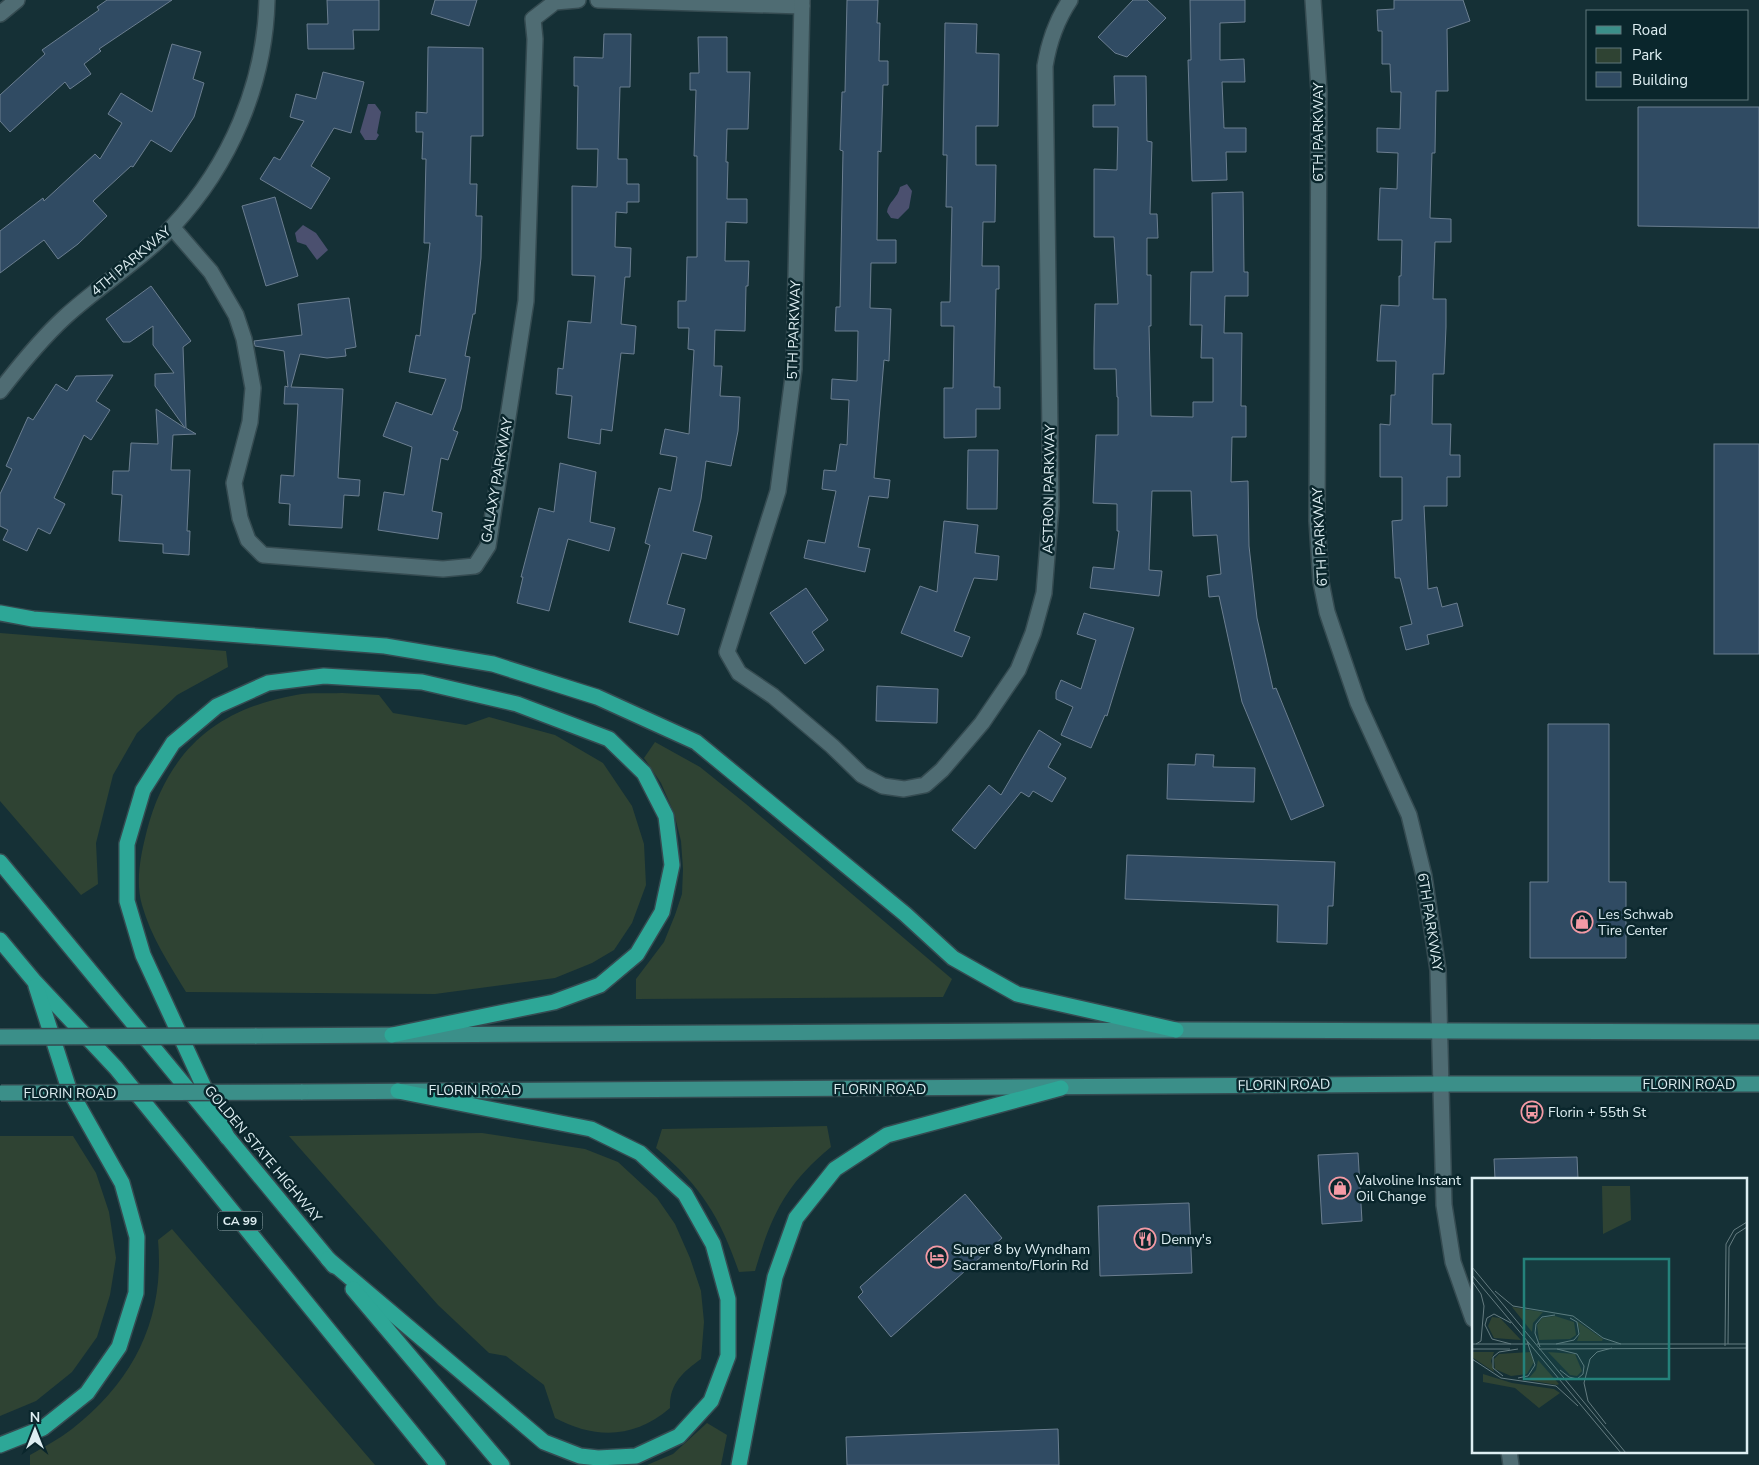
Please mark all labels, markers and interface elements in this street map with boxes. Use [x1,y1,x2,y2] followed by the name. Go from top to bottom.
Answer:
[1586,10,1749,100] legend
[1632,20,1667,40] text: Road
[1632,45,1662,65] text: Park
[1632,70,1688,90] text: Building
[1309,82,1328,182] street label: 6TH PARKWAY
[87,221,176,300] street label: 4TH PARKWAY
[783,279,805,380] street label: 5TH PARKWAY
[477,415,517,544] street label: GALAXY PARKWAY
[1038,424,1060,554] street label: ASTRON PARKWAY
[1308,486,1332,587] street label: 6TH PARKWAY
[1413,871,1447,973] street label: 6TH PARKWAY
[1598,905,1674,940] place label: Les Schwab Tire Center
[1570,910,1594,934] shop icon: Les Schwab Tire Center
[1237,1075,1331,1095] street label: FLORIN ROAD
[1643,1075,1735,1094] street label: FLORIN ROAD
[834,1080,926,1099] street label: FLORIN ROAD
[200,1081,326,1227] street label: GOLDEN STATE HIGHWAY
[429,1081,521,1100] street label: FLORIN ROAD
[24,1084,116,1103] street label: FLORIN ROAD
[1520,1100,1544,1124] bus stop icon: Florin + 55th St
[1548,1103,1646,1122] place label: Florin + 55th St
[1355,1171,1461,1206] place label: Valvoline Instant Oil Change
[1328,1176,1352,1200] shop icon: Valvoline Instant Oil Change
[1472,1178,1746,1452] inset map
[218,1212,262,1230] road number: CA 99
[1133,1227,1157,1251] restaurant icon: Denny's
[1161,1230,1212,1249] place label: Denny's
[953,1240,1090,1275] place label: Super 8 by Wyndham Sacramento/Florin Rd
[925,1245,949,1269] hotel icon: Super 8 by Wyndham Sacramento/Florin Rd
[10,1405,60,1455] north arrow
[30,1408,40,1427] text: N

